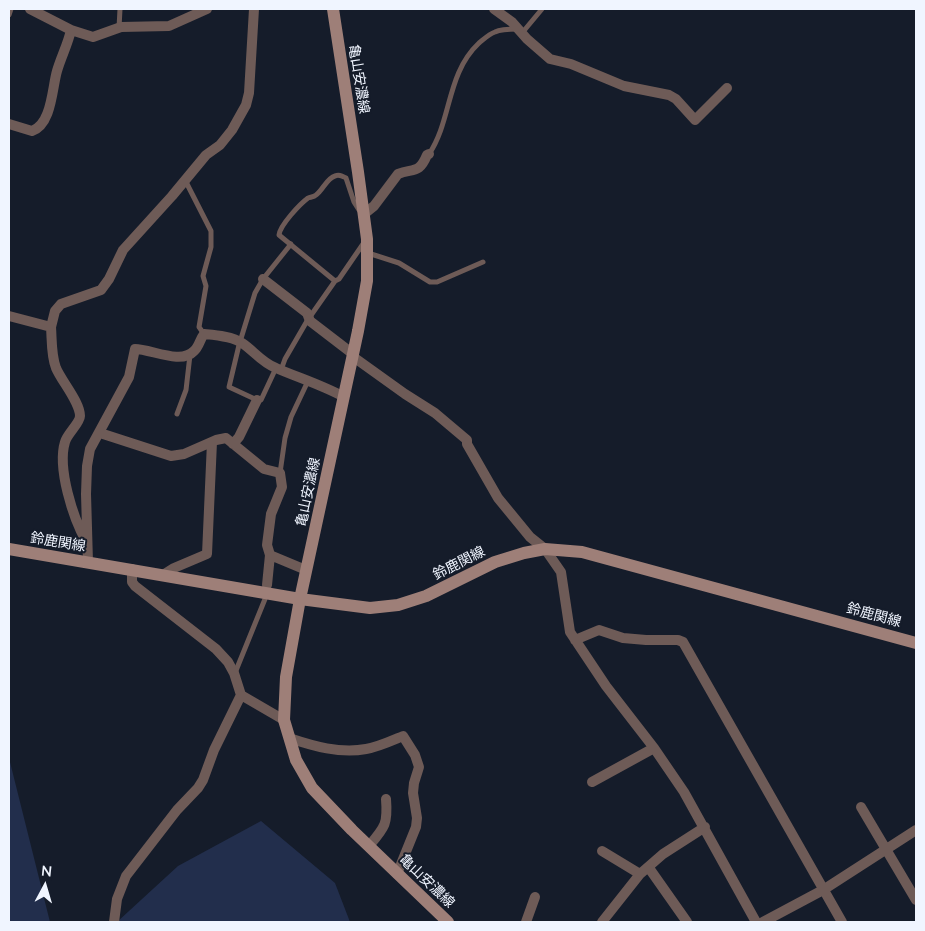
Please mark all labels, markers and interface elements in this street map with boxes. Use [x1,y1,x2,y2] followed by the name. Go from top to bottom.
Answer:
[345,43,373,115] street label: 亀山安濃線
[293,456,323,528] street label: 亀山安濃線
[29,529,87,555] street label: 鈴鹿関線
[430,543,488,583] street label: 鈴鹿関線
[845,600,903,630] street label: 鈴鹿関線
[396,851,458,911] street label: 亀山安濃線
[20,861,70,911] north arrow
[40,862,53,880] text: N

